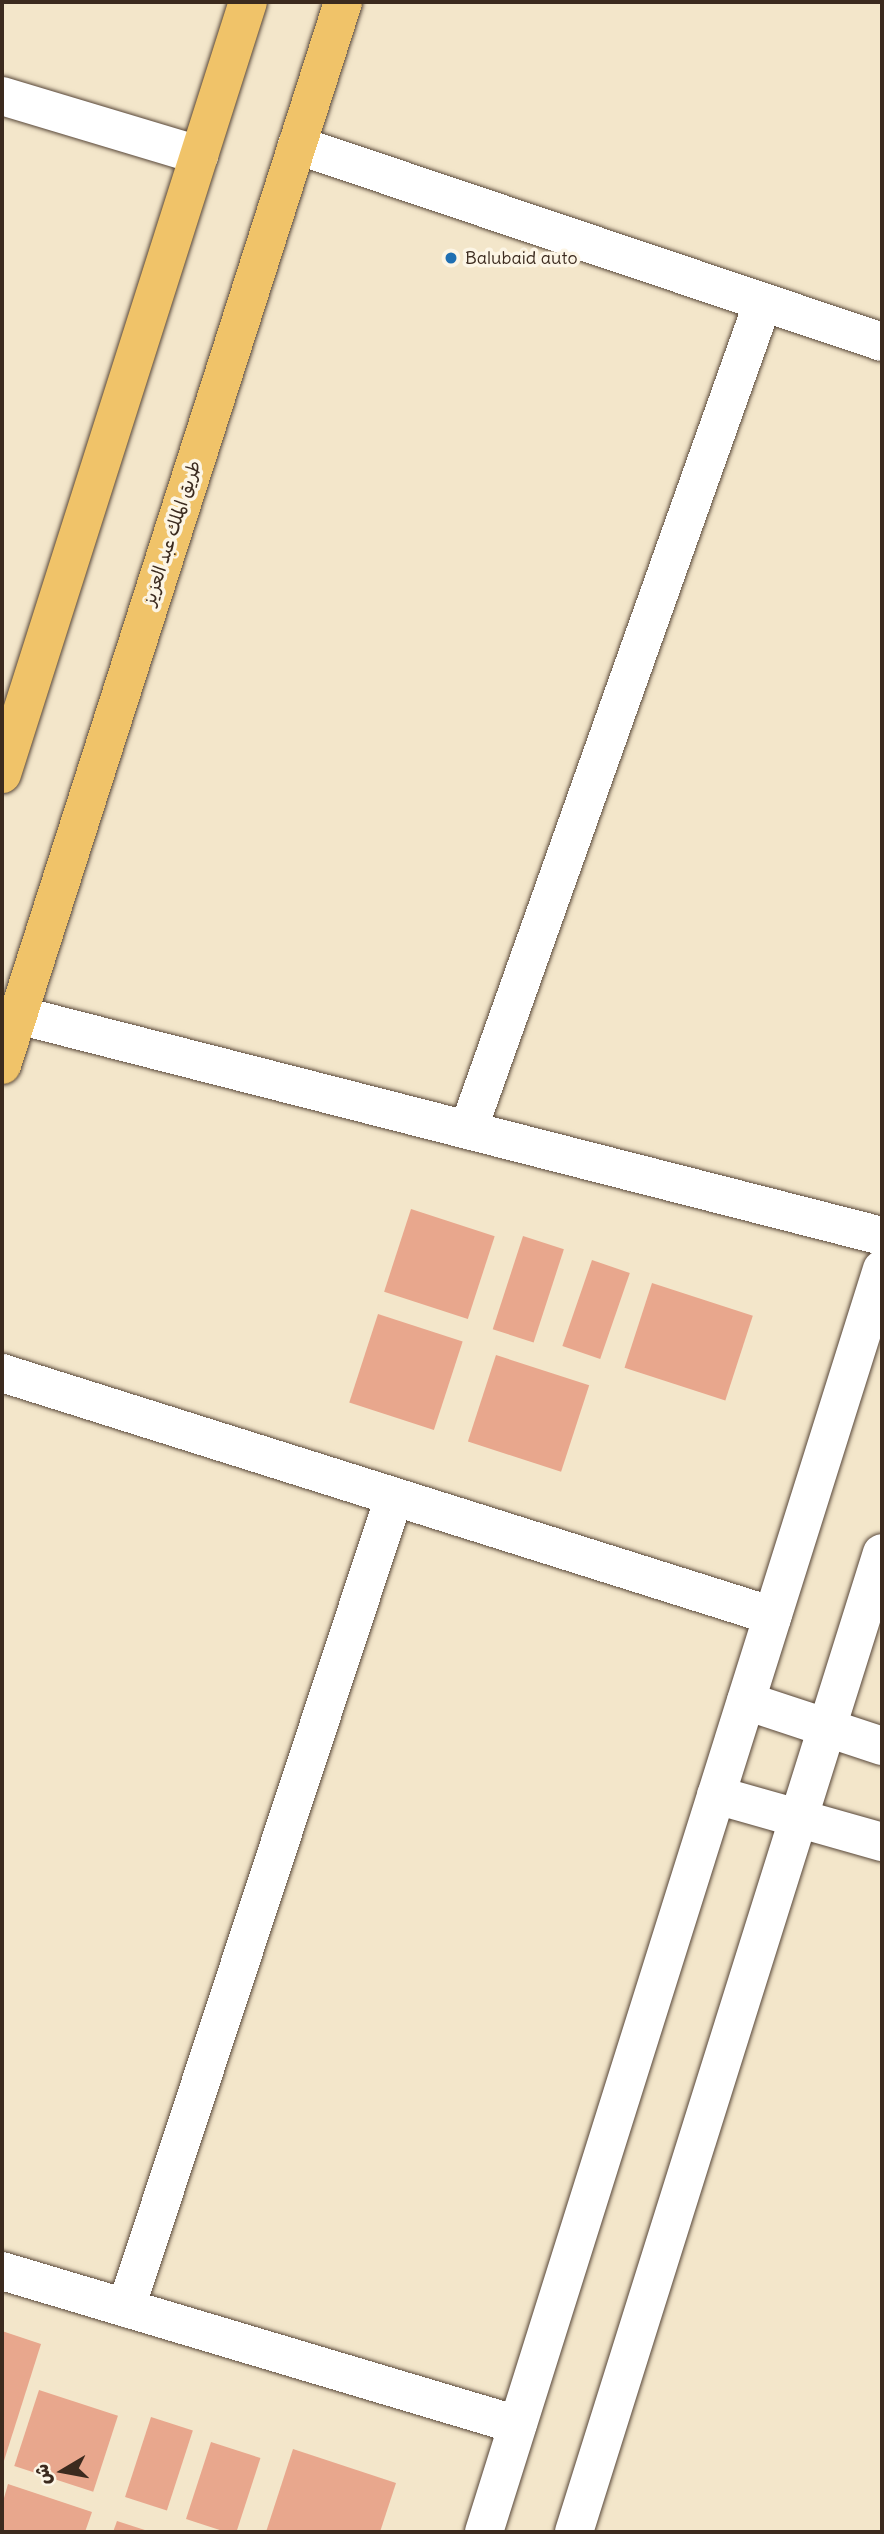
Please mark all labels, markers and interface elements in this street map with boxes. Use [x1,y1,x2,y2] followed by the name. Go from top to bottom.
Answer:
[465,247,578,269] place label: Balubaid auto
[443,250,459,266] marker: Balubaid auto
[138,458,206,608] street label: طريق الملك عبد العزيز
[28,2436,98,2506] north arrow
[29,2462,56,2487] text: ش

